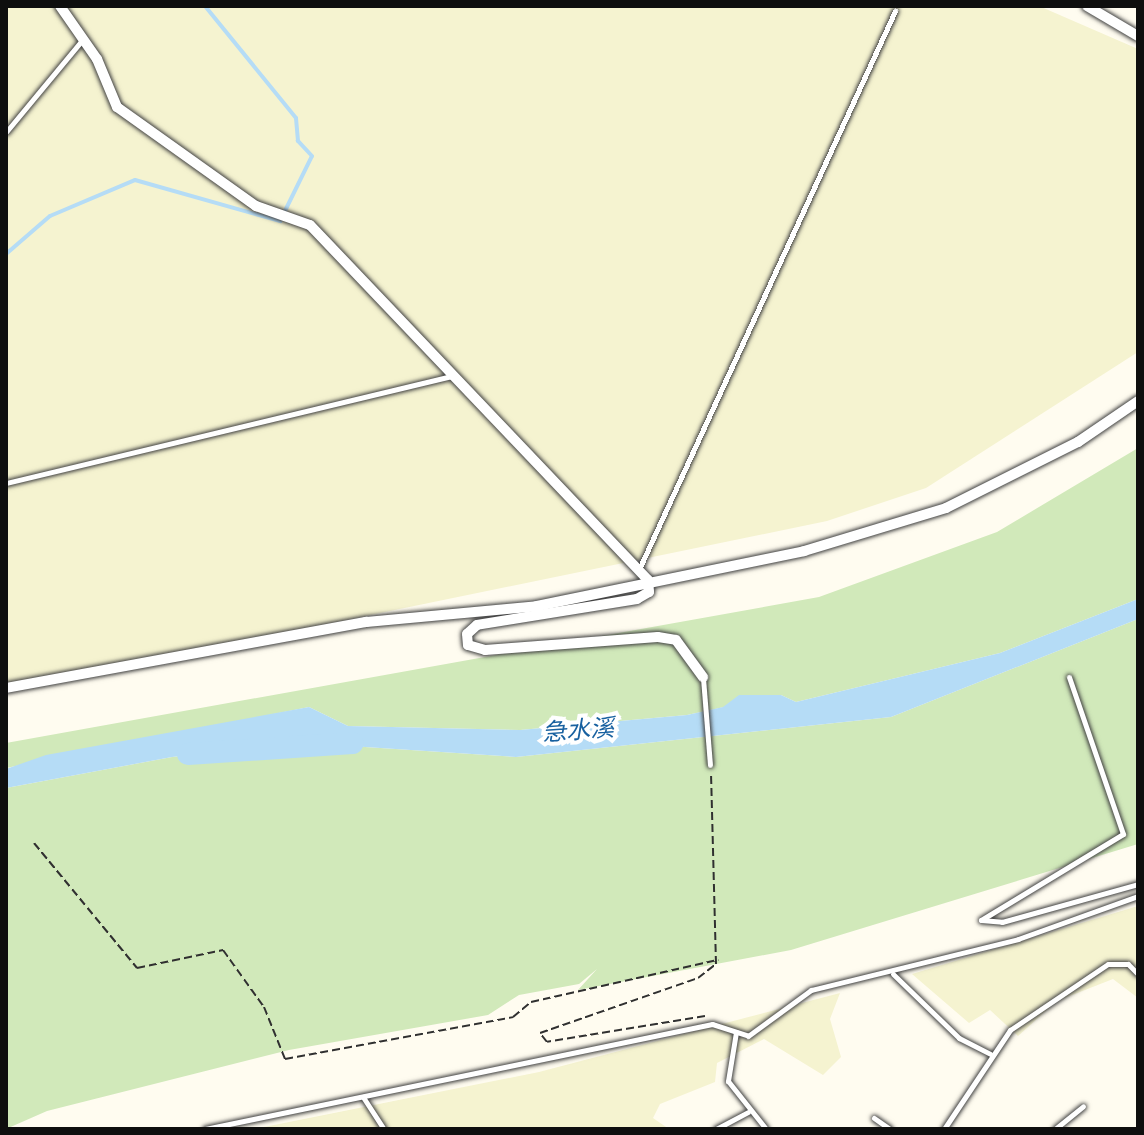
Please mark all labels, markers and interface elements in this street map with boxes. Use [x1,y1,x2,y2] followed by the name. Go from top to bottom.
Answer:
[541,713,615,747] water label: 急水溪

